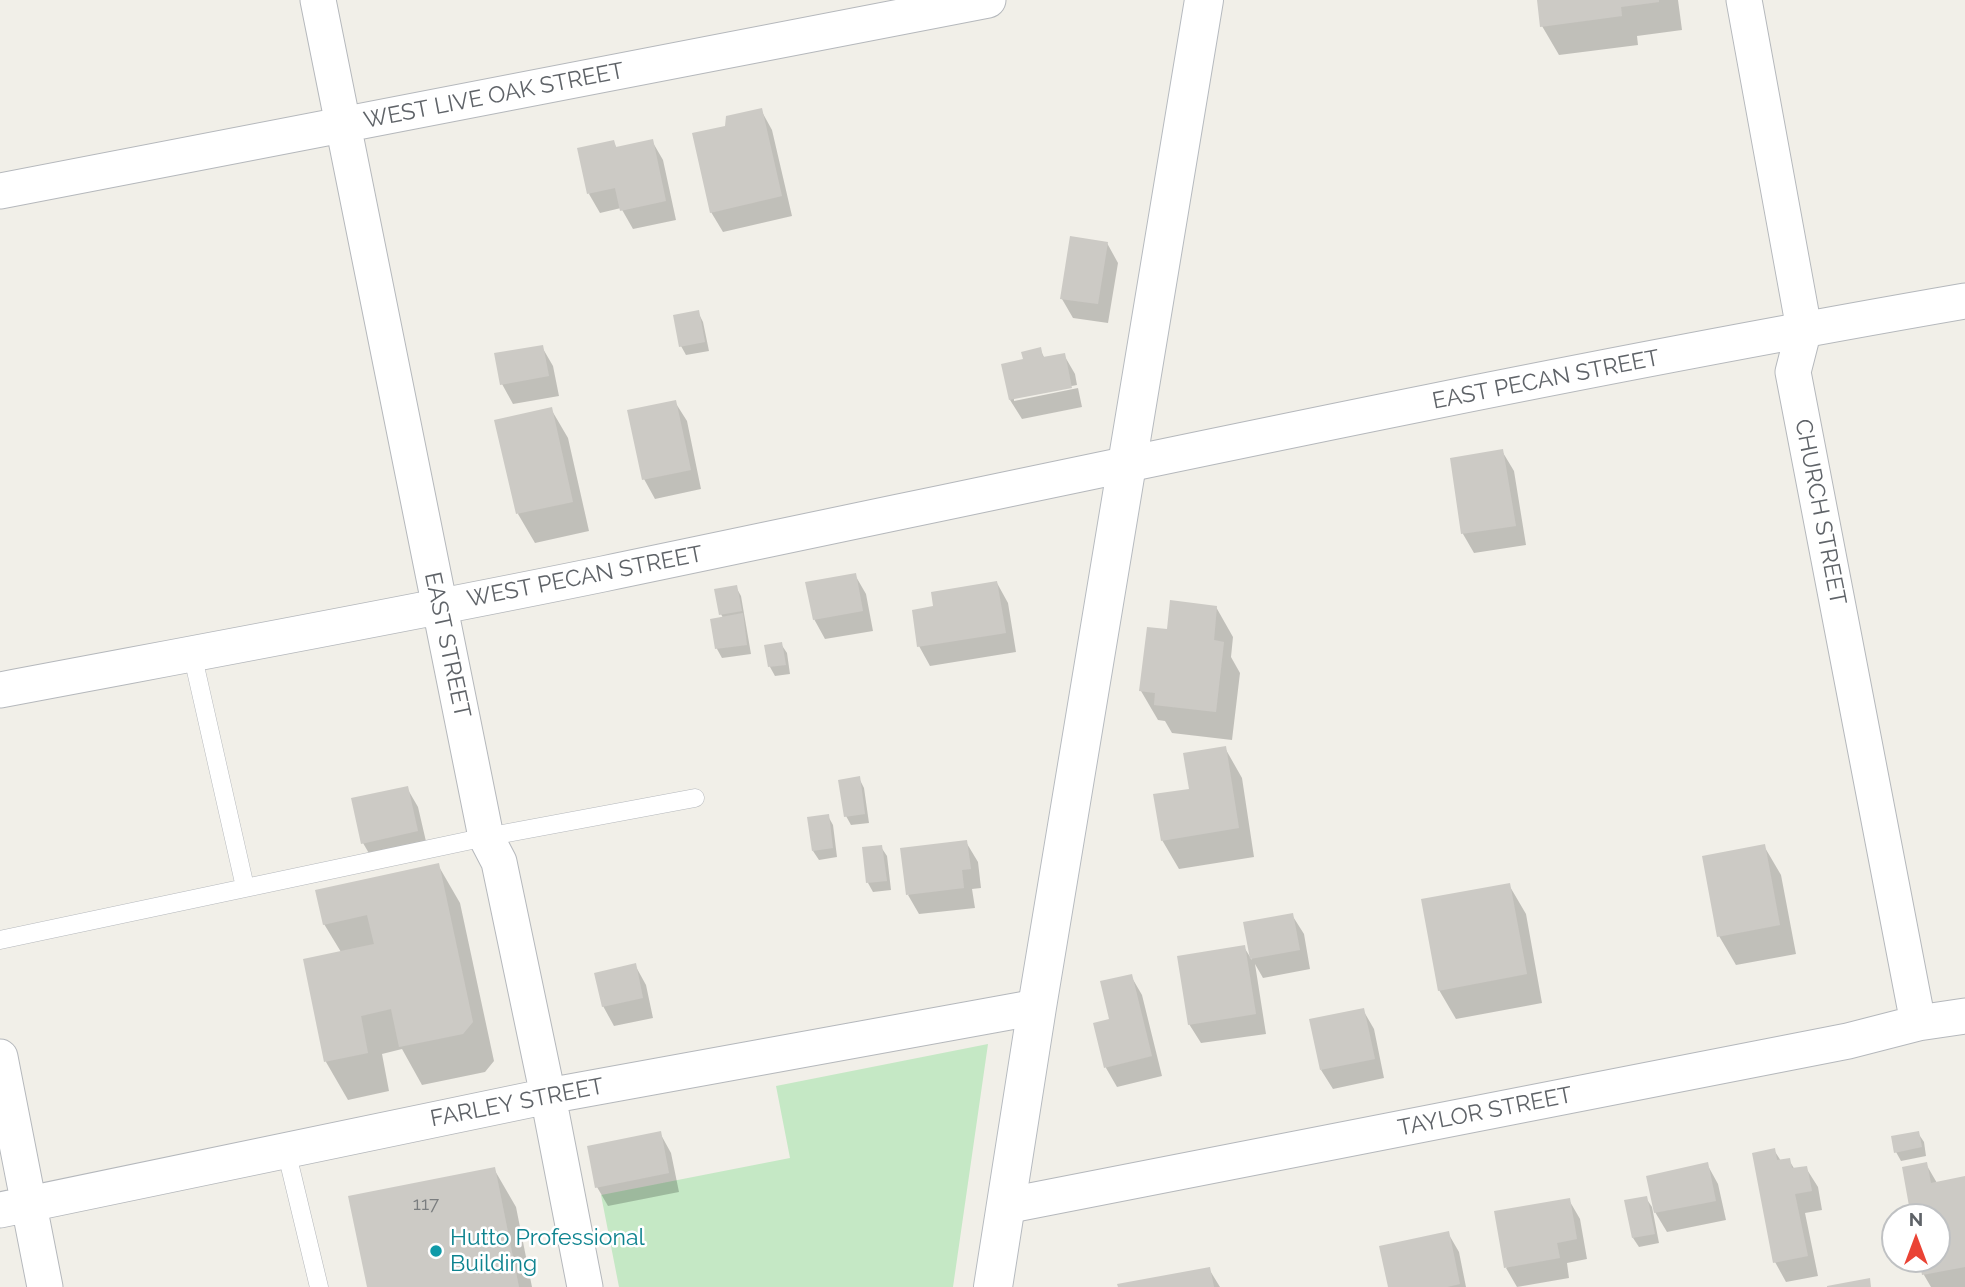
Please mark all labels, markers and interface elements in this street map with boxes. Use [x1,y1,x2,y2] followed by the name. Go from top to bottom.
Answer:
[362,57,626,135] street label: WEST LIVE OAK STREET
[1430,344,1662,416] street label: EAST PECAN STREET
[1788,417,1852,607] street label: CHURCH STREET
[465,541,705,613] street label: WEST PECAN STREET
[418,570,476,720] street label: EAST STREET
[428,1073,606,1133] street label: FARLEY STREET
[1395,1082,1575,1142] street label: TAYLOR STREET
[413,1193,439,1215] house number: 117
[1881,1203,1951,1273] north arrow
[1909,1208,1923,1230] text: N
[450,1224,645,1278] place label: Hutto Professional Building
[428,1243,444,1259] marker: Hutto Professional Building

